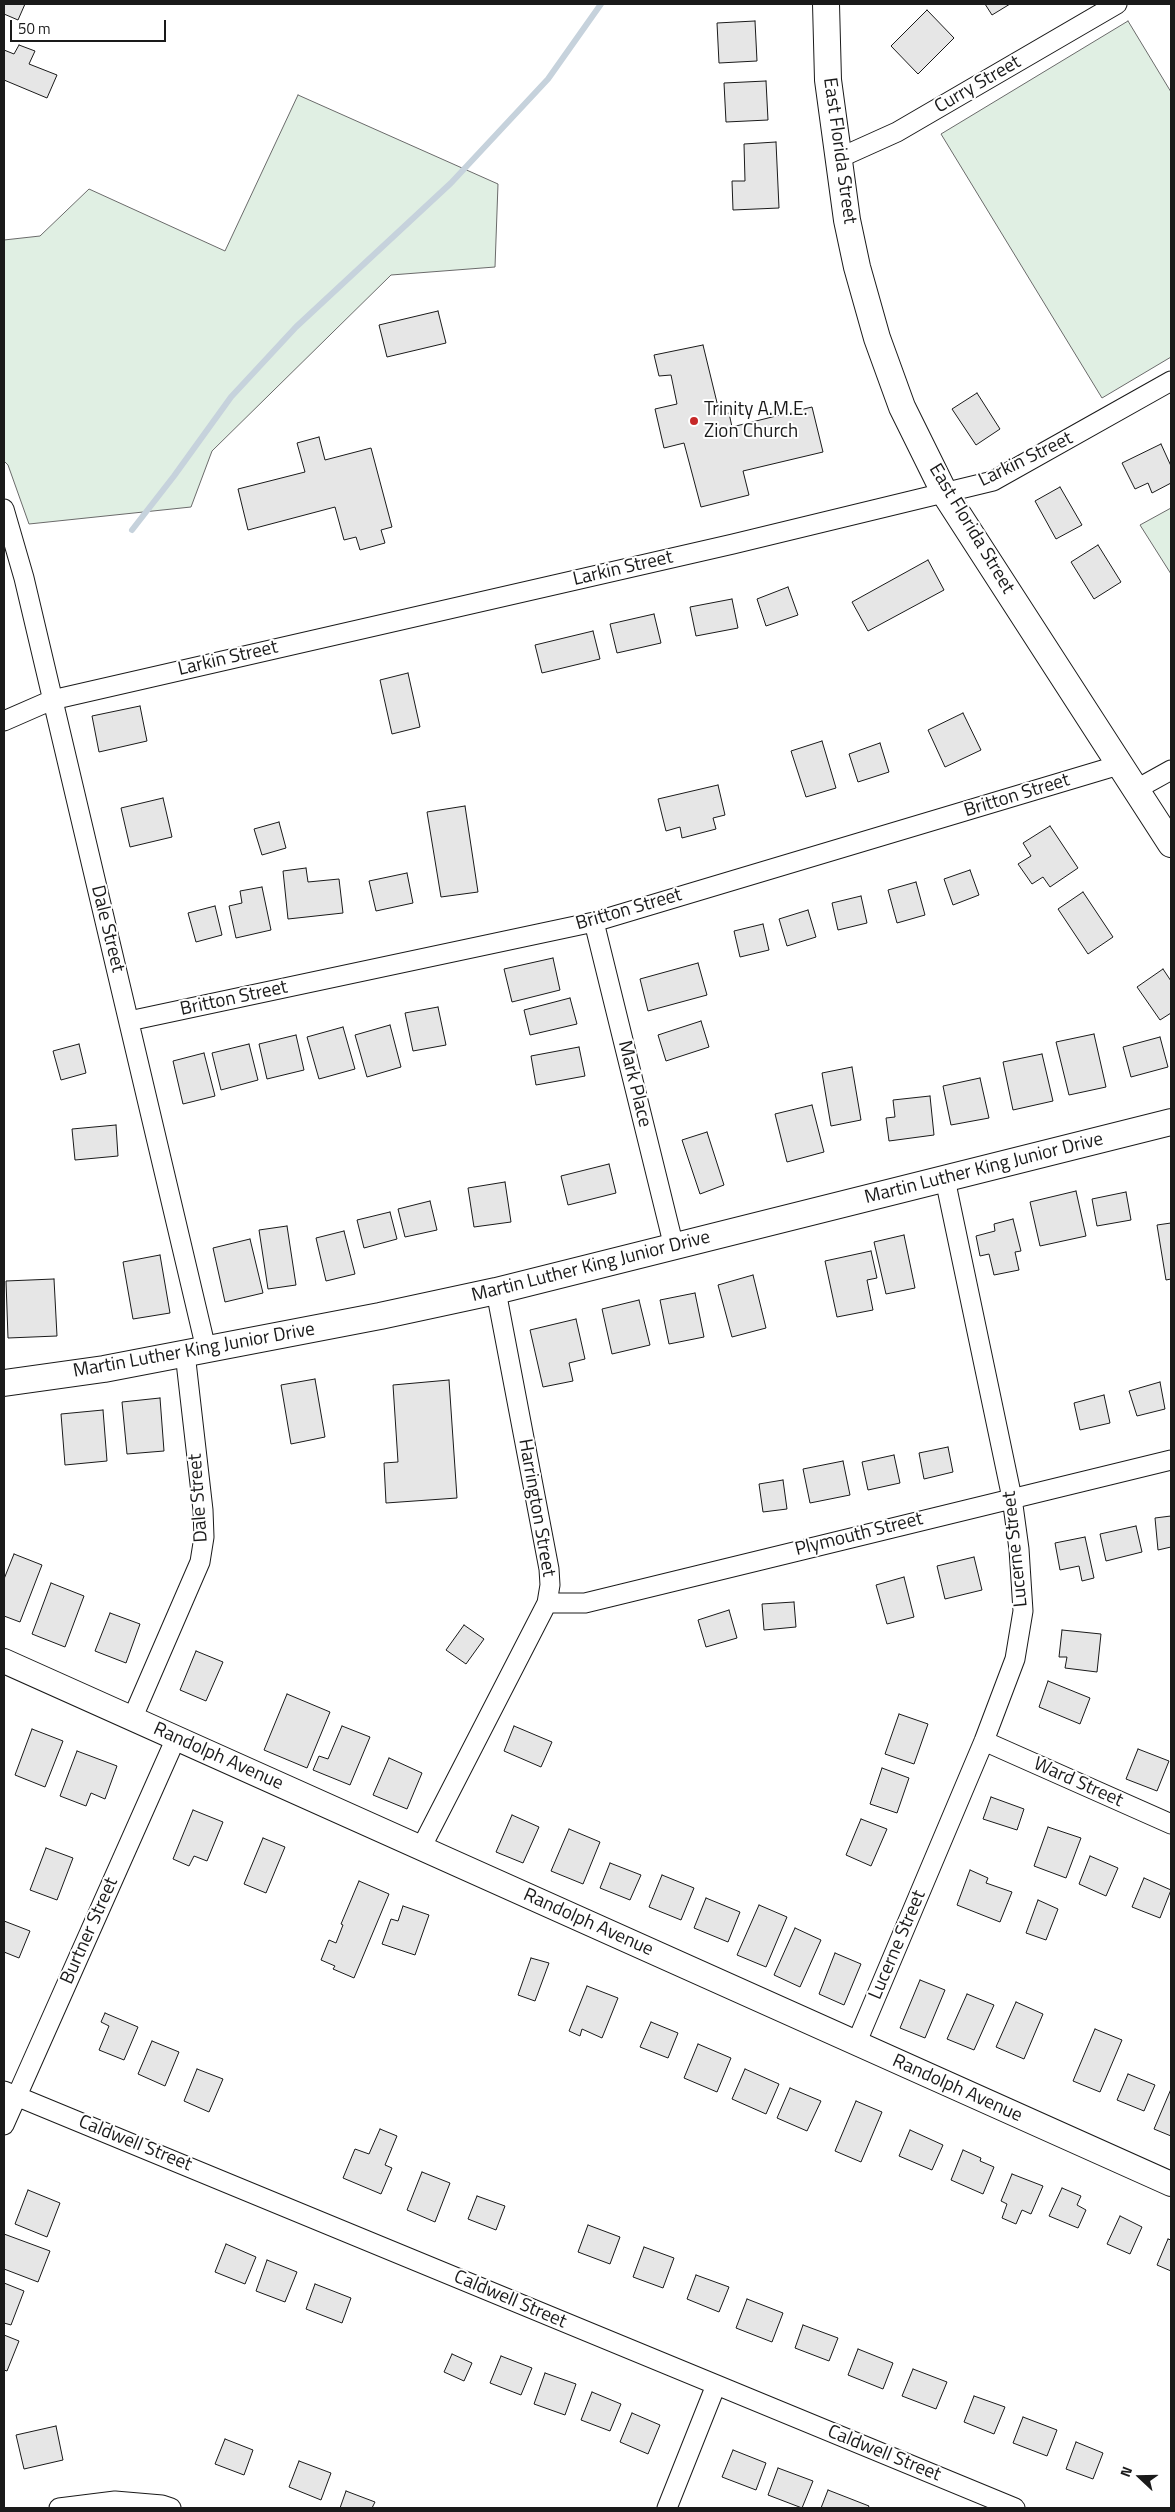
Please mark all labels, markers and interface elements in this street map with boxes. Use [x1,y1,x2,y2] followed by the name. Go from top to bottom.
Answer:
[12,10,169,42] scale bar
[18,17,51,40] text: 50 m
[931,51,1025,119] street label: Curry Street
[817,76,861,226] street label: East Florida Street
[704,399,808,443] place label: Trinity A.M.E. Zion Church
[688,415,700,427] marker: Trinity A.M.E. Zion Church
[975,427,1077,493] street label: Larkin Street
[923,460,1019,598] street label: East Florida Street
[571,546,675,592] street label: Larkin Street
[176,636,280,682] street label: Larkin Street
[961,769,1073,823] street label: Britton Street
[85,883,129,975] street label: Dale Street
[573,884,685,936] street label: Britton Street
[178,976,290,1022] street label: Britton Street
[612,1038,656,1130] street label: Mark Place
[862,1128,1106,1210] street label: Martin Luther King Junior Drive
[469,1226,713,1308] street label: Martin Luther King Junior Drive
[71,1319,317,1383] street label: Martin Luther King Junior Drive
[513,1437,559,1579] street label: Harrington Street
[185,1453,213,1543] street label: Dale Street
[999,1490,1033,1608] street label: Lucerne Street
[793,1508,925,1562] street label: Plymouth Street
[150,1718,286,1796] street label: Randolph Avenue
[1030,1753,1126,1813] street label: Ward Street
[56,1874,124,1988] street label: Burtner Street
[520,1884,656,1962] street label: Randolph Avenue
[865,1887,931,2003] street label: Lucerne Street
[889,2050,1025,2128] street label: Randolph Avenue
[75,2111,195,2177] street label: Caldwell Street
[450,2266,570,2334] street label: Caldwell Street
[824,2421,944,2487] street label: Caldwell Street
[1115,2452,1165,2502] north arrow
[1114,2463,1137,2480] text: N

